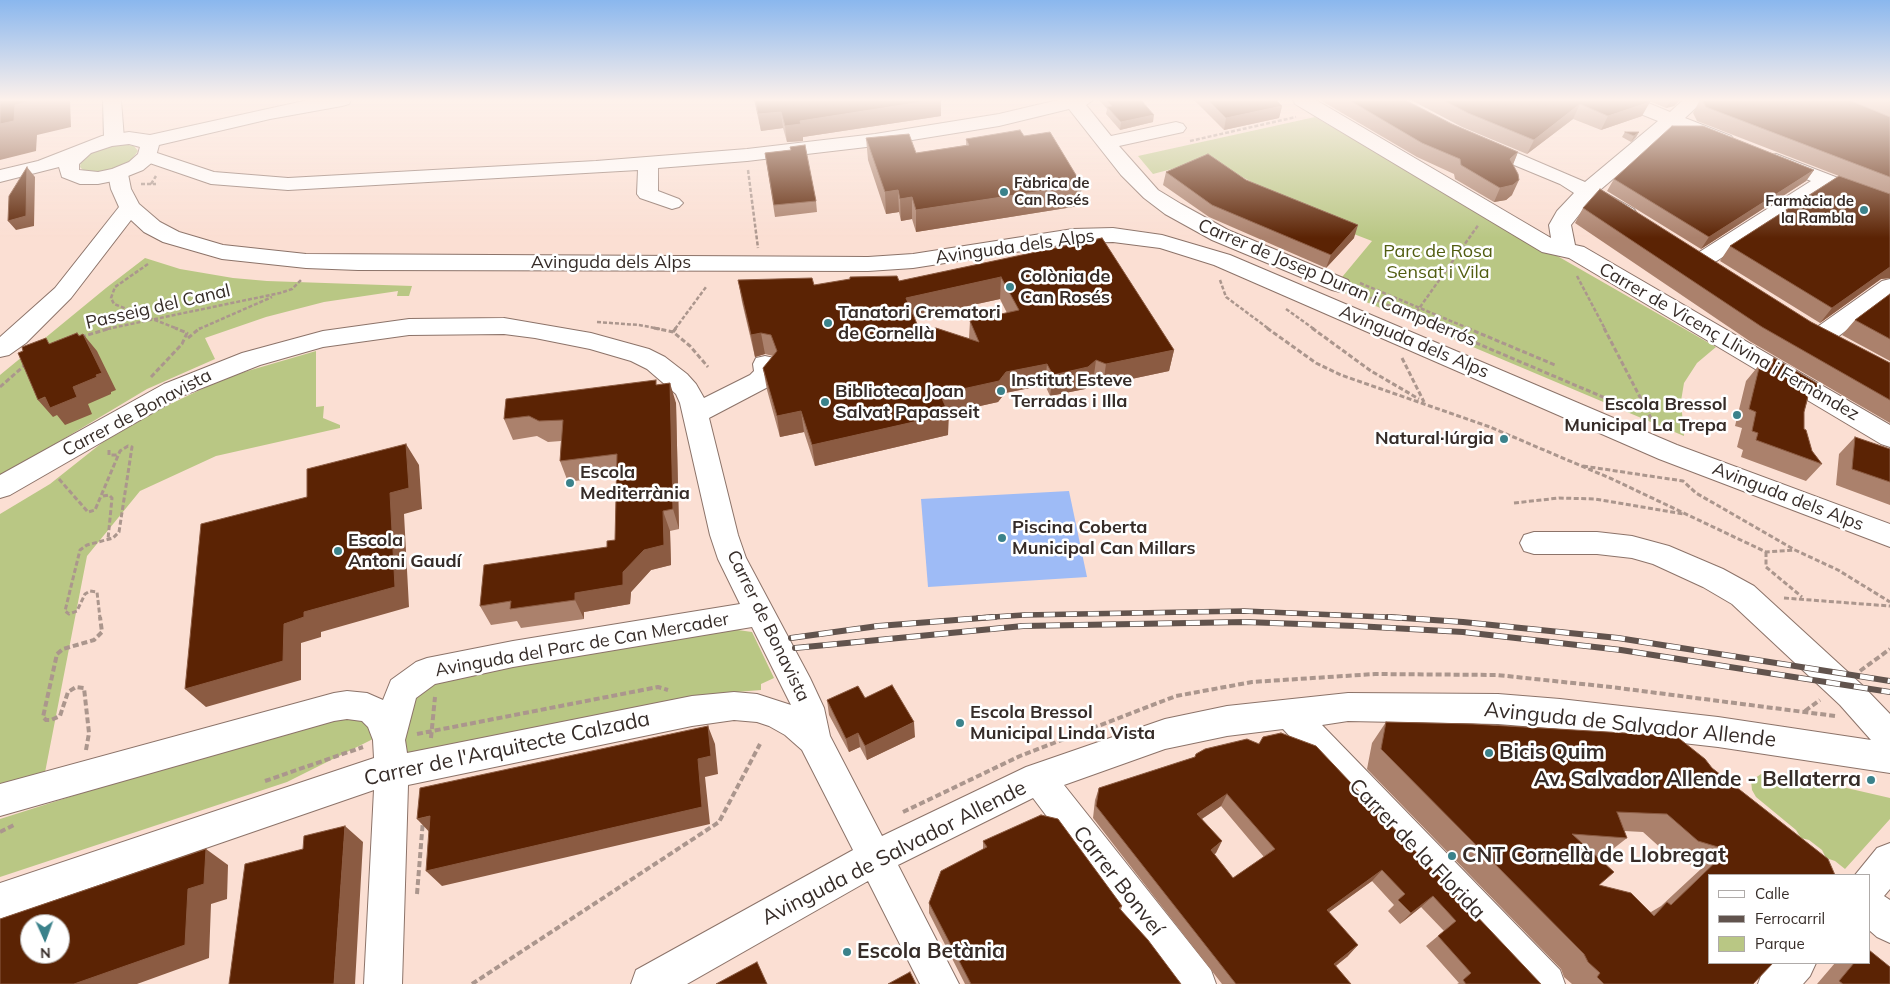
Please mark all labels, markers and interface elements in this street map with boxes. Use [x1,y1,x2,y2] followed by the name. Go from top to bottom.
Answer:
[1014,174,1089,209] place label: Fàbrica de Can Rosés
[998,186,1010,198] marker: Fàbrica de Can Rosés
[1765,192,1854,227] place label: Farmàcia de la Rambla
[1858,204,1870,216] marker: Farmàcia de la Rambla
[1195,214,1479,352] street label: Carrer de Josep Duran i Campderrós
[934,225,1096,269] street label: Avinguda dels Alps
[1383,241,1493,284] park label: Parc de Rosa Sensat i Vila
[531,252,691,274] street label: Avinguda dels Alps
[1595,258,1863,426] street label: Carrer de Vicenç Llivina i Fernàndez
[1020,266,1110,308] place label: Colònia de Can Rosés
[84,280,232,334] street label: Passeig del Canal
[1004,281,1016,293] marker: Colònia de Can Rosés
[1336,301,1492,383] street label: Avinguda dels Alps
[838,302,1001,344] place label: Tanatori Crematori de Cornellà
[822,317,834,329] marker: Tanatori Crematori de Cornellà
[59,365,215,461] street label: Carrer de Bonavista
[1011,370,1132,412] place label: Institut Esteve Terradas i Illa
[835,381,979,424] place label: Biblioteca Joan Salvat Papasseit
[995,385,1007,397] marker: Institut Esteve Terradas i Illa
[1564,394,1727,436] place label: Escola Bressol Municipal La Trepa
[819,396,831,408] marker: Biblioteca Joan Salvat Papasseit
[1731,409,1743,421] marker: Escola Bressol Municipal La Trepa
[1375,428,1494,450] place label: Natural·lúrgia
[1498,433,1510,445] marker: Natural·lúrgia
[1709,458,1867,536] street label: Avinguda dels Alps
[580,462,690,504] place label: Escola Mediterrània
[564,477,576,489] marker: Escola Mediterrània
[1012,517,1196,560] place label: Piscina Coberta Municipal Can Millars
[348,530,461,572] place label: Escola Antoni Gaudí
[996,532,1008,544] marker: Piscina Coberta Municipal Can Millars
[332,545,344,557] marker: Escola Antoni Gaudí
[722,547,814,705] street label: Carrer de Bonavista
[433,608,731,682] street label: Avinguda del Parc de Can Mercader
[1483,697,1777,753] street label: Avinguda de Salvador Allende
[970,702,1155,744] place label: Escola Bressol Municipal Linda Vista
[362,706,652,792] street label: Carrer de l'Arquitecte Calzada
[954,717,966,729] marker: Escola Bressol Municipal Linda Vista
[1499,740,1605,766] place label: Bicis Quim
[1483,747,1495,759] marker: Bicis Quim
[1534,767,1861,793] place label: Av. Salvador Allende - Bellaterra
[1344,774,1490,924] street label: Carrer de la Florida
[1865,774,1877,786] marker: Av. Salvador Allende - Bellaterra
[758,775,1030,931] street label: Avinguda de Salvador Allende
[1067,821,1169,941] street label: Carrer Bonveí
[1462,843,1726,869] place label: CNT Cornellà de Llobregat
[1446,850,1458,862] marker: CNT Cornellà de Llobregat
[1708,874,1870,964] legend
[1755,884,1789,903] text: Calle
[1755,909,1825,928] text: Ferrocarril
[20,914,70,964] north arrow
[1755,934,1805,953] text: Parque
[857,939,1005,965] place label: Escola Betània
[40,944,51,962] text: N
[841,946,853,958] marker: Escola Betània

